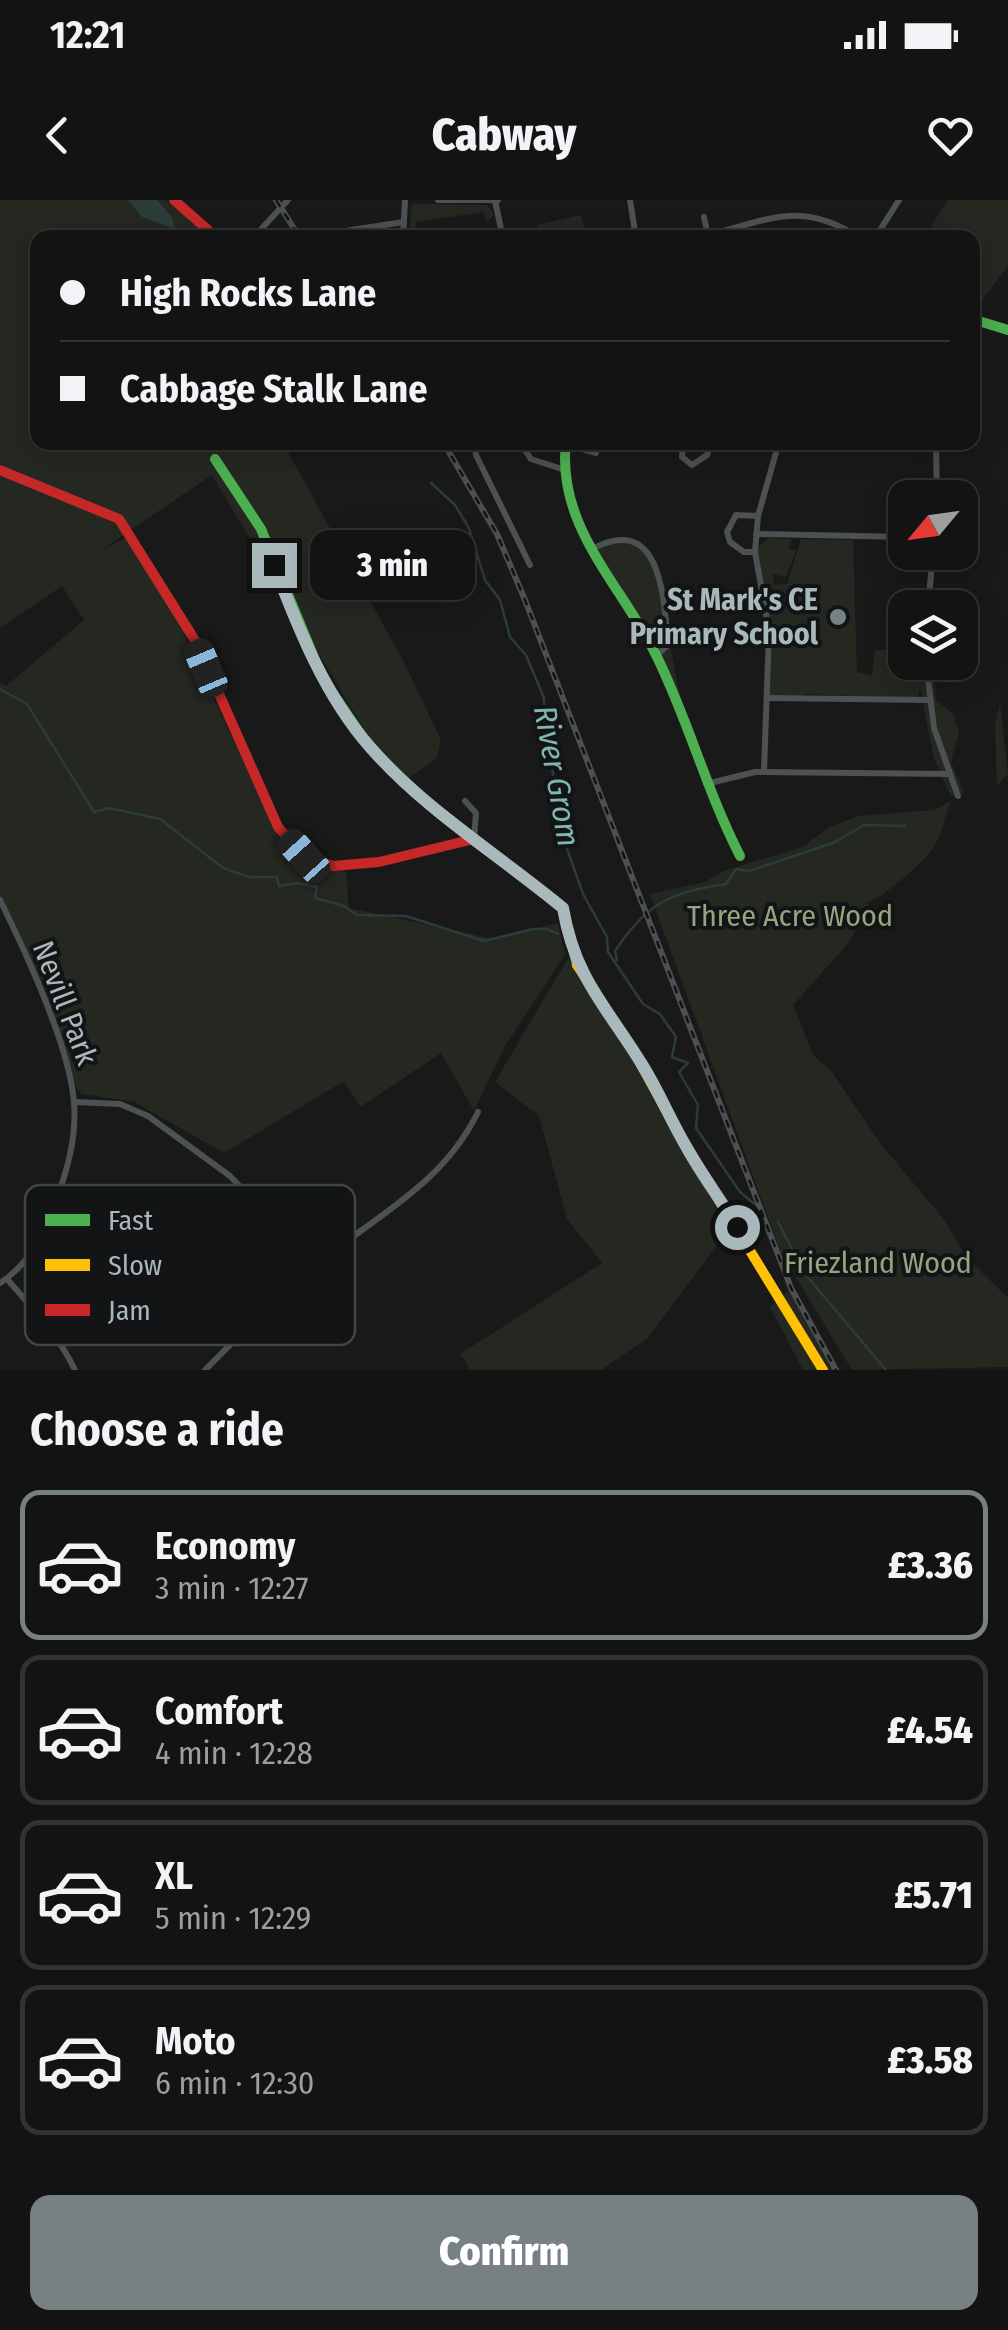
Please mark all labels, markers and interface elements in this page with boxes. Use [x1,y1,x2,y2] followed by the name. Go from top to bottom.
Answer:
[50,12,125,58] text: 12:21
[30,108,85,163] icon: back
[432,108,576,162] text: Cabway
[923,108,978,163] icon: heart
[120,270,376,316] text: High Rocks Lane
[120,366,428,412] text: Cabbage Stalk Lane
[888,480,978,570] north arrow
[888,480,978,680] map controls
[309,530,474,600] callout: 3 min
[252,543,297,588] route end
[357,546,428,584] text: 3 min
[630,582,819,652] place label: St Mark's CE Primary School
[888,590,978,680] button: layers
[827,606,849,628] marker: St Mark's CE Primary School
[180,635,232,701] car
[526,702,588,850] water label: River Grom
[273,824,335,888] car
[687,898,893,934] park label: Three Acre Wood
[25,936,105,1070] street label: Nevill Park
[25,1185,355,1345] legend
[108,1204,154,1237] text: Fast
[715,1205,760,1250] route start
[784,1245,972,1281] park label: Friezland Wood
[108,1249,162,1282] text: Slow
[108,1294,151,1327] text: Jam
[30,1403,284,1457] text: Choose a ride
[35,1520,125,1610] icon: car
[155,1523,295,1569] text: Economy
[888,1542,973,1588] text: £3.36
[155,1569,309,1607] text: 3 min · 12:27
[35,1685,125,1775] icon: car
[155,1688,283,1734] text: Comfort
[887,1707,973,1753] text: £4.54
[155,1734,313,1772] text: 4 min · 12:28
[35,1850,125,1940] icon: car
[155,1853,193,1899] text: XL
[894,1872,973,1918] text: £5.71
[155,1899,311,1937] text: 5 min · 12:29
[35,2015,125,2105] icon: car
[155,2018,236,2064] text: Moto
[887,2037,973,2083] text: £3.58
[155,2064,315,2102] text: 6 min · 12:30
[30,2195,978,2310] button: Confirm

